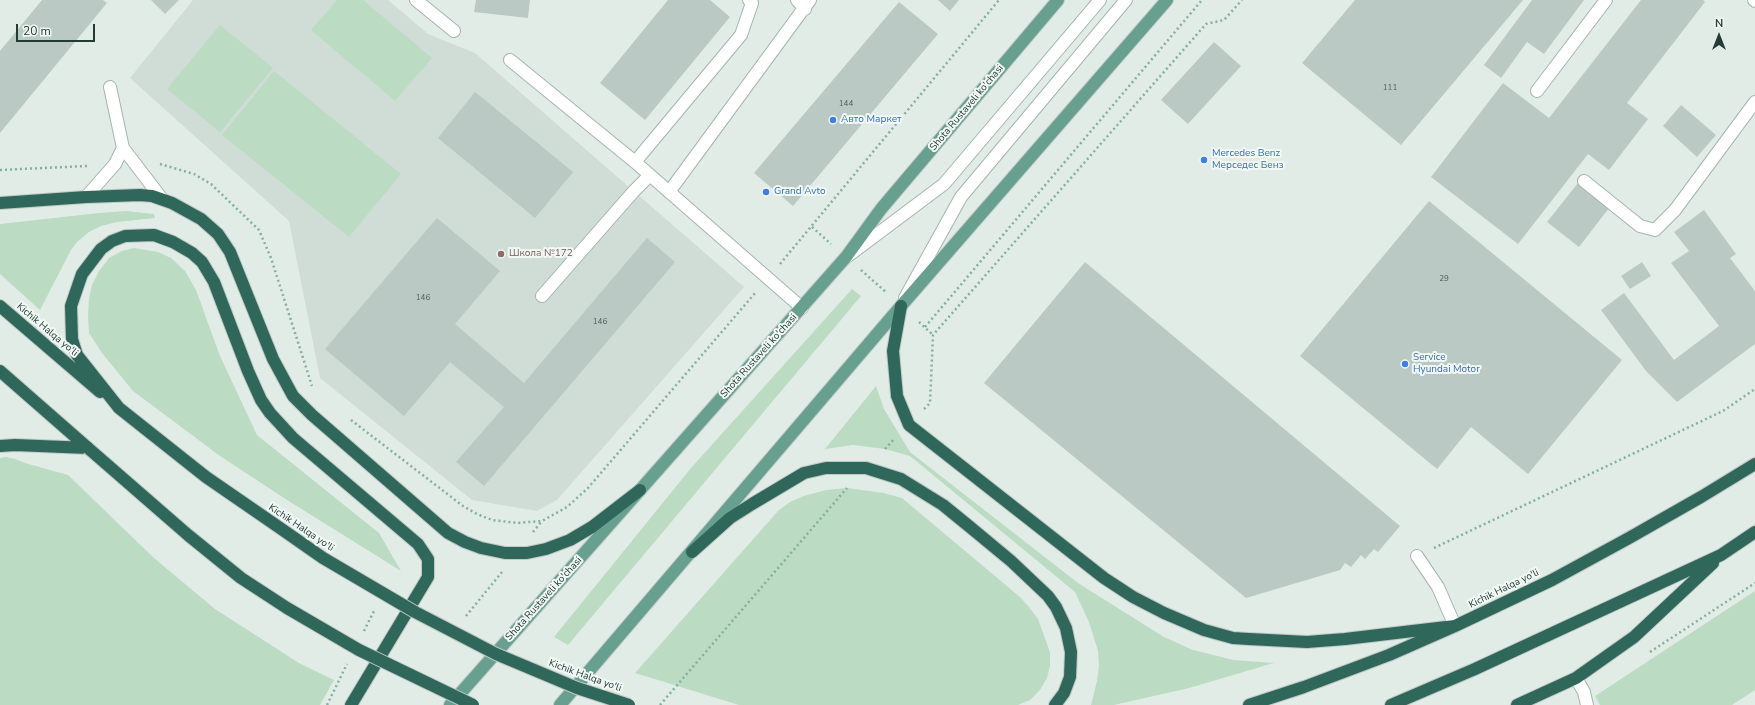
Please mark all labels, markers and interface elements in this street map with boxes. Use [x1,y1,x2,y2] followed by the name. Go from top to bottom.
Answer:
[18,16,97,42] scale bar
[1699,16,1739,56] north arrow
[1715,16,1723,31] text: N
[23,23,51,39] text: 20 m
[928,63,1006,153] street label: Shota Rustaveli ko'chasi
[1383,83,1397,93] house number: 111
[839,99,853,109] house number: 144
[841,114,902,126] place label: Авто Маркет
[828,115,838,125] marker: Авто Маркет
[1212,148,1284,172] place label: Mercedes Benz Мерседес Бенз
[1199,155,1209,165] marker: Mercedes Benz Мерседес Бенз
[774,186,825,198] place label: Grand Avto
[761,187,771,197] marker: Grand Avto
[509,248,573,260] place label: Школа №172
[496,249,506,259] marker: Школа №172
[1439,274,1449,284] house number: 29
[416,293,430,303] house number: 146
[14,301,80,359] street label: Kichik Halqa yo'li
[718,312,800,400] street label: Shota Rustaveli ko'chasi
[593,317,607,327] house number: 146
[1413,352,1480,376] place label: Service Hyundai Motor
[1400,359,1410,369] marker: Service Hyundai Motor
[266,502,336,554] street label: Kichik Halqa yo'li
[503,555,585,643] street label: Shota Rustaveli ko'chasi
[1467,567,1541,611] street label: Kichik Halqa yo'li
[547,657,623,695] street label: Kichik Halqa yo'li

